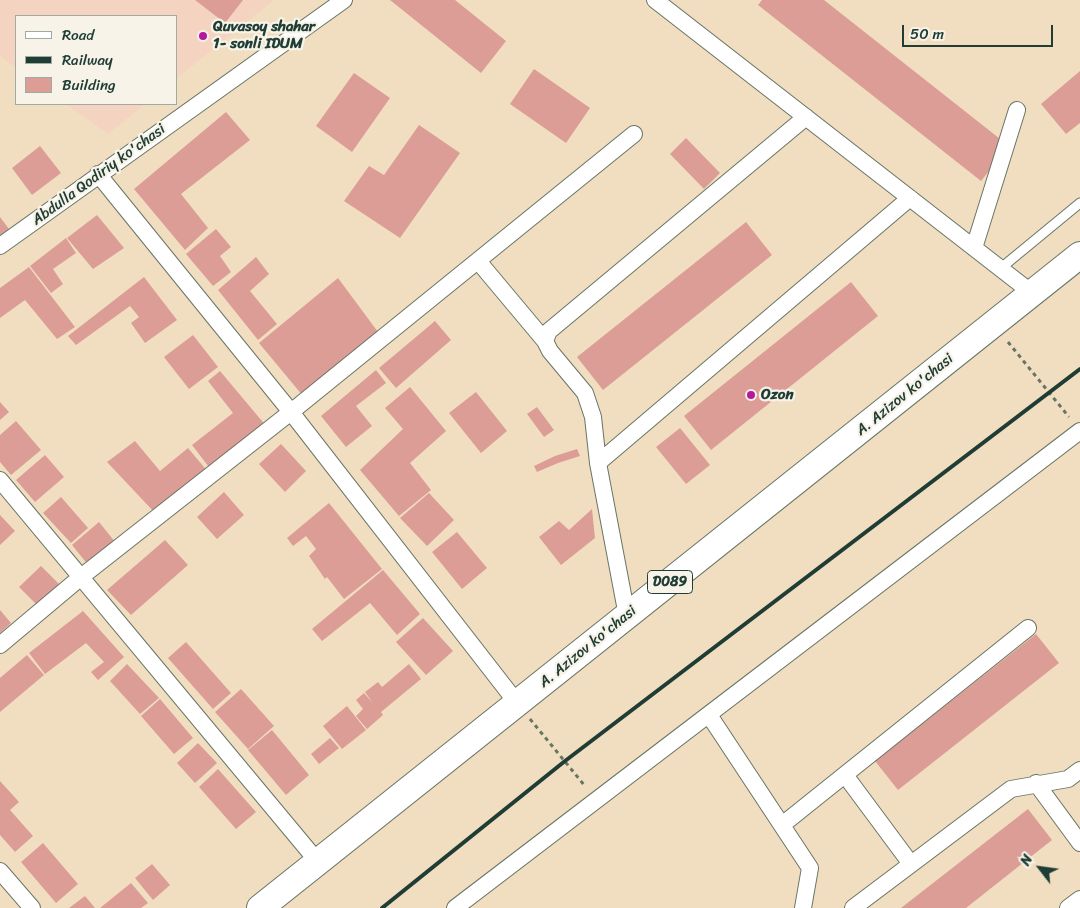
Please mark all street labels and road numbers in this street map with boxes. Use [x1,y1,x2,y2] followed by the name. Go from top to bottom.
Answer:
[29,121,169,229] street label: Abdulla Qodiriy ko'chasi
[853,350,957,440] street label: A. Azizov ko'chasi
[648,570,692,594] road number: D089
[536,602,640,692] street label: A. Azizov ko'chasi

